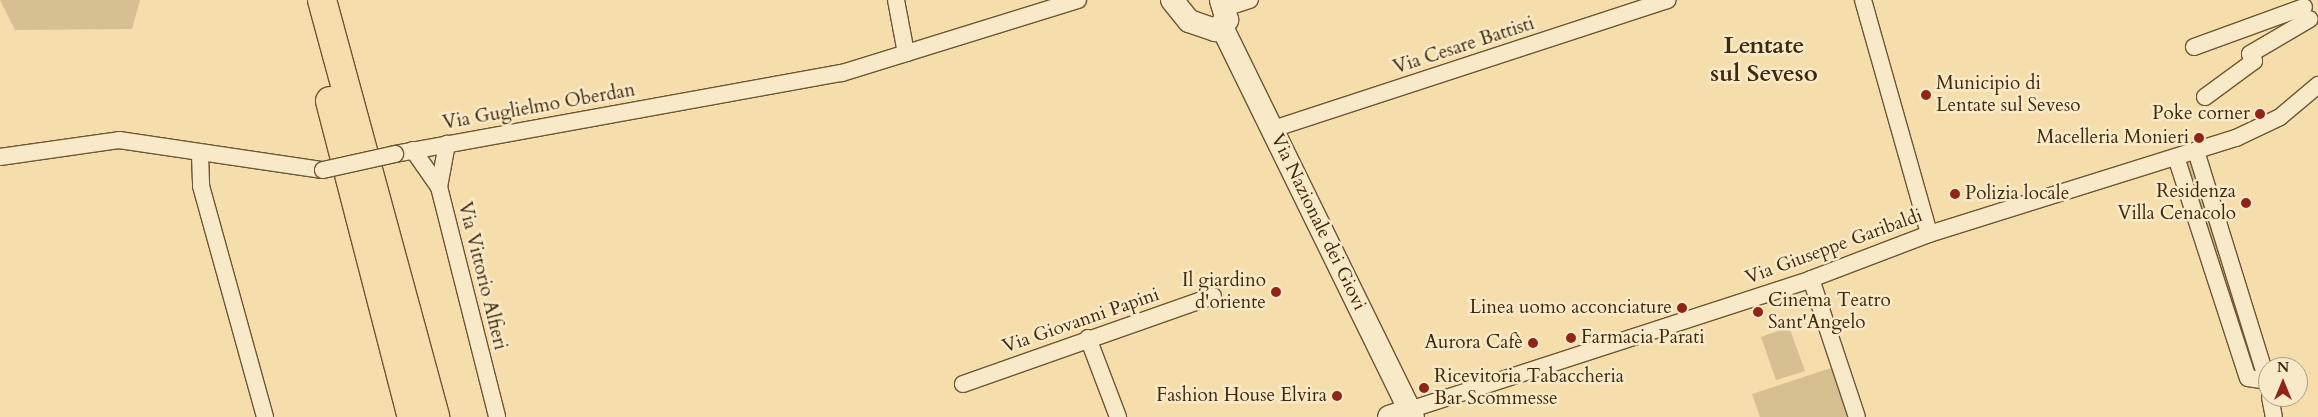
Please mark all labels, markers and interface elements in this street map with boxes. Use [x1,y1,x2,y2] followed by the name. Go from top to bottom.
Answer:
[1390,12,1538,80] street label: Via Cesare Battisti
[1710,32,1818,88] district label: Lentate sul Seveso
[1936,73,2081,117] place label: Municipio di Lentate sul Seveso
[441,79,637,135] street label: Via Guglielmo Oberdan
[1920,89,1932,101] marker: Municipio di Lentate sul Seveso
[2152,103,2250,125] place label: Poke corner
[2254,108,2266,120] marker: Poke corner
[2037,127,2189,149] place label: Macelleria Monieri
[1265,130,1371,314] street label: Via Nazionale dei Giovi
[2193,132,2205,144] marker: Macelleria Monieri
[2118,181,2236,225] place label: Residenza Villa Cenacolo
[1965,183,2069,205] place label: Polizia locale
[1949,188,1961,200] marker: Polizia locale
[2240,197,2252,209] marker: Residenza Villa Cenacolo
[453,200,511,352] street label: Via Vittorio Alfieri
[1742,204,1926,290] street label: Via Giuseppe Garibaldi
[1182,270,1266,314] place label: Il giardino d'oriente
[1000,283,1162,359] street label: Via Giovanni Papini
[1270,286,1282,298] marker: Il giardino d'oriente
[1768,290,1891,334] place label: Cinema Teatro Sant'Angelo
[1469,297,1672,319] place label: Linea uomo acconciature
[1676,302,1688,314] marker: Linea uomo acconciature
[1752,306,1764,318] marker: Cinema Teatro Sant'Angelo
[1581,327,1704,349] place label: Farmacia Parati
[1424,332,1523,354] place label: Aurora Cafè
[1565,332,1577,344] marker: Farmacia Parati
[1527,337,1539,349] marker: Aurora Cafè
[2258,357,2308,407] north arrow
[2277,358,2289,377] text: N
[1434,366,1624,410] place label: Ricevitoria Tabaccheria Bar Scommesse
[1418,382,1430,394] marker: Ricevitoria Tabaccheria Bar Scommesse
[1156,385,1327,407] place label: Fashion House Elvira
[1331,390,1343,402] marker: Fashion House Elvira

